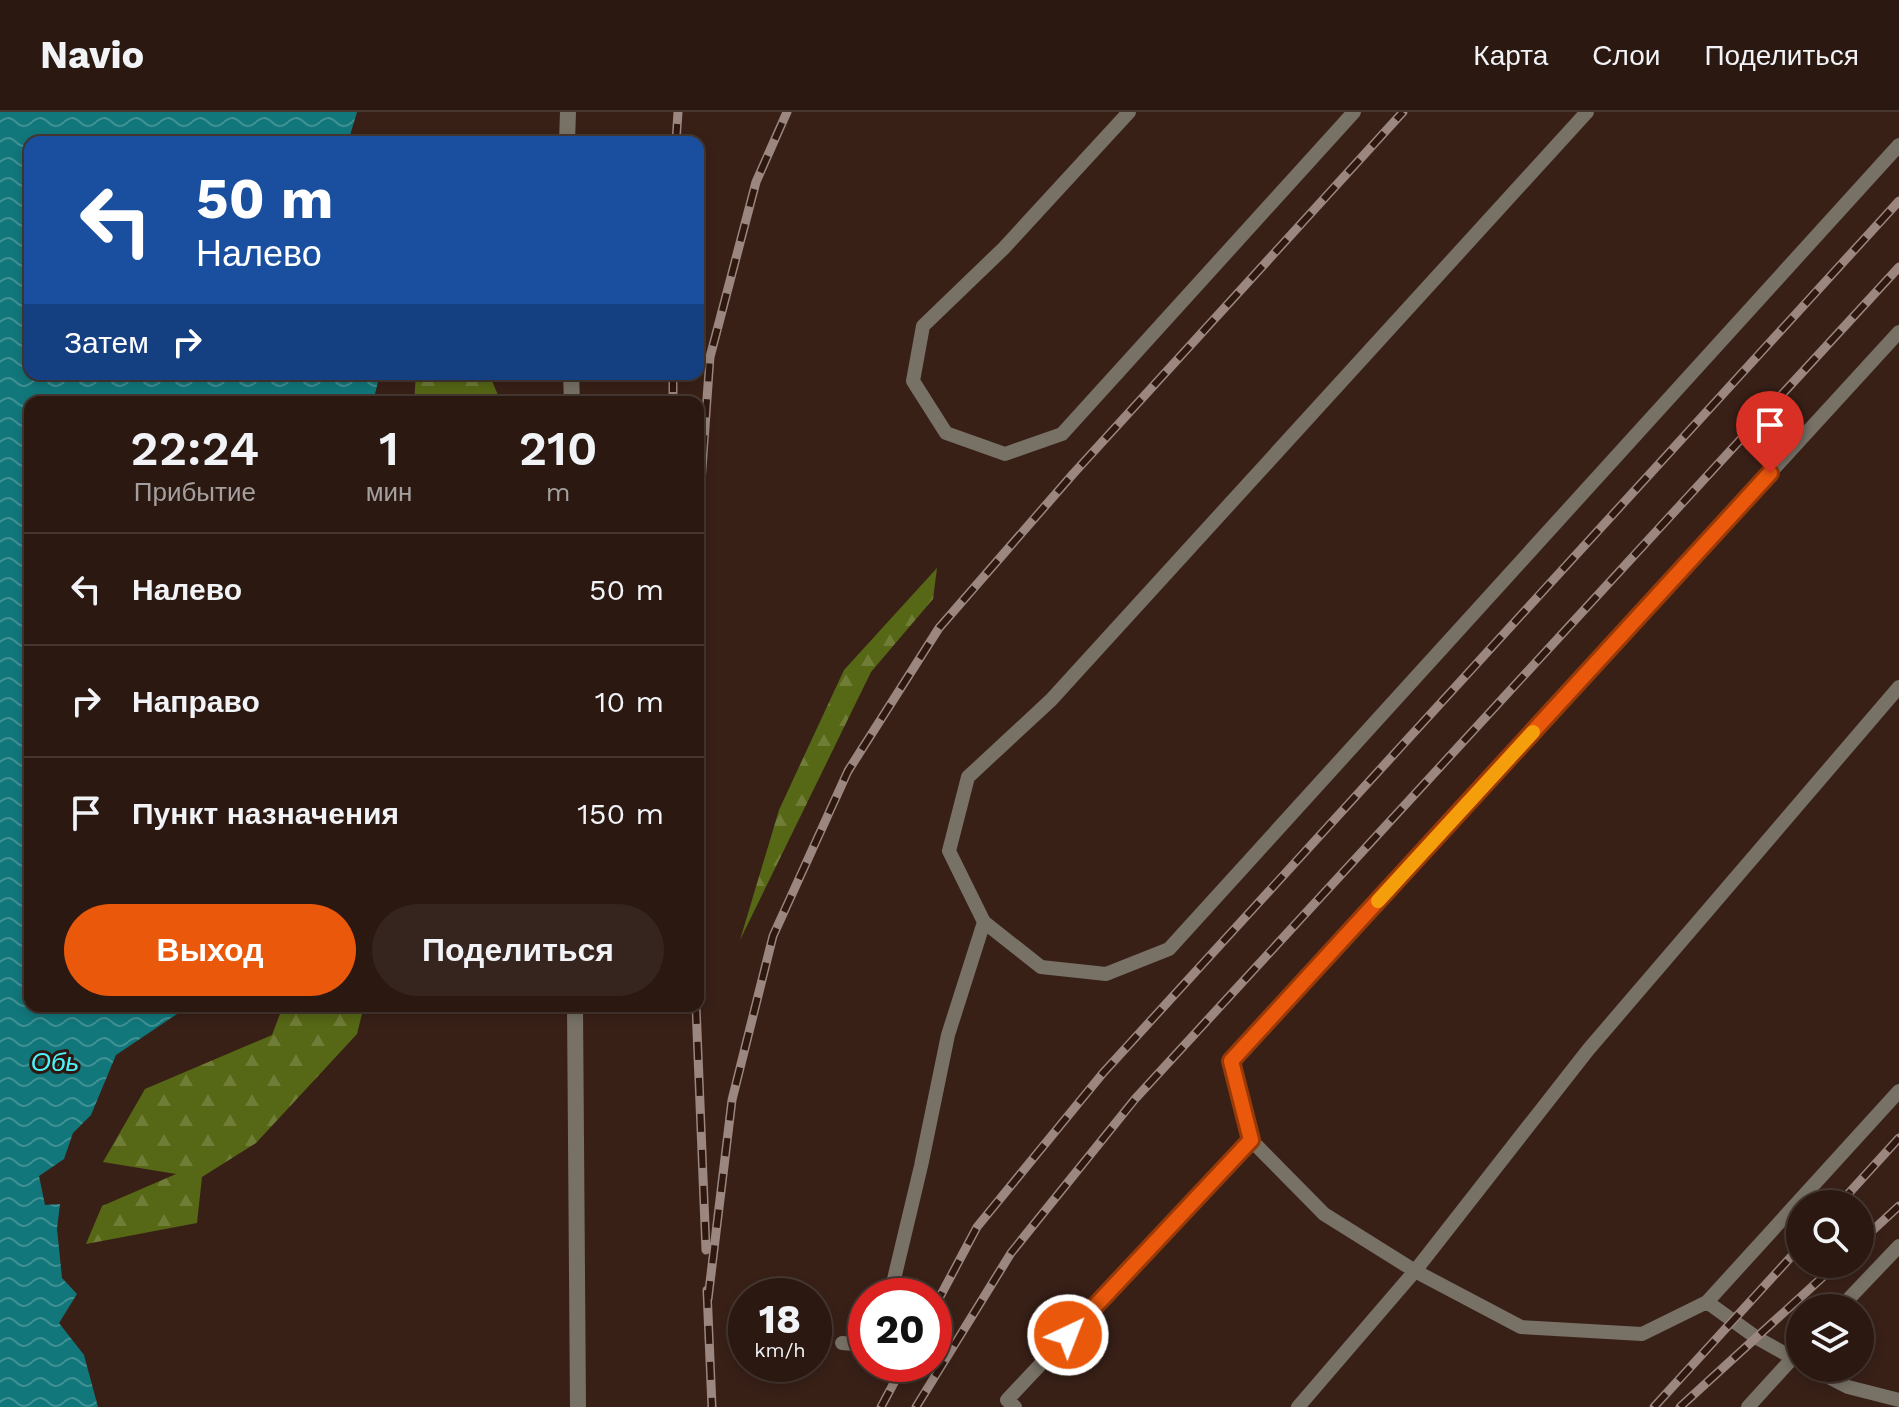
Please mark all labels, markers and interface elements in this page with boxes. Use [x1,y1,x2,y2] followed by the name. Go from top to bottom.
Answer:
[40,33,144,77] text: Navio
[1473,39,1548,72] text: Карта
[1592,39,1660,72] text: Слои
[1704,39,1859,72] text: Поделиться
[196,166,333,232] text: 50 m
[64,168,168,272] icon: left
[196,233,322,275] text: Налево
[165,320,209,364] icon: right
[64,325,149,360] text: Затем
[1736,391,1804,473] pin
[1748,403,1792,447] icon: arrive
[130,420,259,477] text: 22:24
[379,420,399,477] text: 1
[519,420,598,477] text: 210
[134,477,256,507] text: Прибытие
[366,477,412,507] text: мин
[546,477,571,507] text: m
[64,567,108,611] icon: left
[132,572,242,607] text: Налево
[589,572,664,607] text: 50 m
[64,679,108,723] icon: right
[132,684,260,719] text: Направо
[595,684,664,719] text: 10 m
[64,791,108,835] icon: arrive
[132,796,399,831] text: Пункт назначения
[577,796,664,831] text: 150 m
[64,904,356,996] button: Выход
[372,904,664,996] button: Поделиться
[31,1047,79,1077] water label: Обь
[1786,1190,1874,1382] map controls
[1786,1190,1874,1278] button: search
[848,1278,952,1382] speed limit sign: 20
[1026,1293,1110,1377] position arrow
[1786,1294,1874,1382] button: layers
[759,1296,801,1343] text: 18
[754,1338,806,1362] text: km/h

